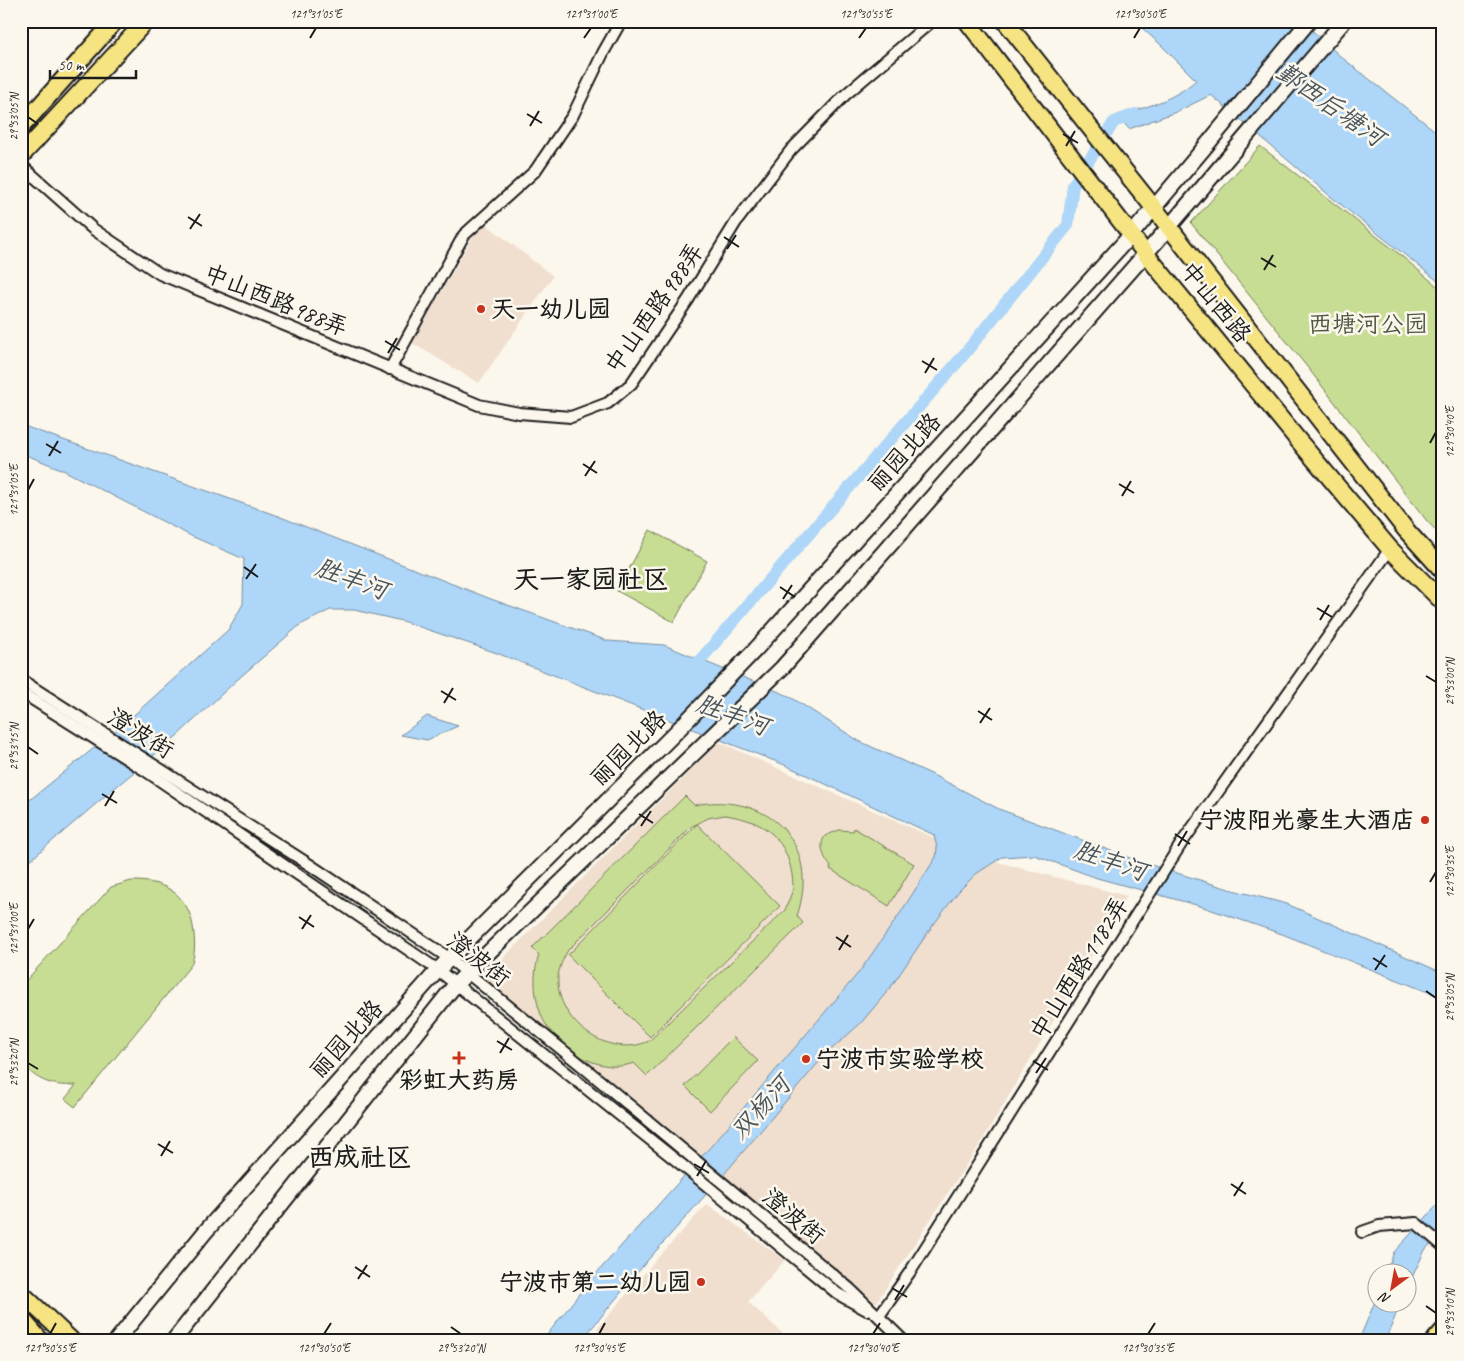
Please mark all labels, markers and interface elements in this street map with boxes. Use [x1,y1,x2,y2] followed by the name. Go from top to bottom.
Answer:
[290,6,344,22] text: 121°31'05"E
[565,6,619,22] text: 121°31'00"E
[840,6,894,22] text: 121°30'55"E
[1114,6,1168,22] text: 121°30'50"E
[50,48,136,80] scale bar
[58,56,85,75] text: 50 m
[1270,56,1394,156] water label: 鄞西后塘河
[6,92,22,141] text: 29°53'05"N
[598,237,710,379] street label: 中山西路988弄
[1174,255,1258,349] street label: 中山西路
[200,258,352,342] street label: 中山西路988弄
[491,294,611,324] place label: 天一幼儿园
[475,303,487,315] marker: 天一幼儿园
[1308,309,1428,339] park label: 西塘河公园
[1442,404,1458,458] text: 121°30'40"E
[861,406,947,498] street label: 丽园北路
[6,462,22,516] text: 121°31'05"E
[311,551,396,608] water label: 胜丰河
[513,563,669,596] district label: 天一家园社区
[1442,657,1458,706] text: 29°53'00"N
[692,687,777,744] water label: 胜丰河
[103,701,179,765] street label: 澄波街
[583,703,673,793] street label: 丽园北路
[6,722,22,771] text: 29°53'15"N
[1199,805,1415,835] place label: 宁波阳光豪生大酒店
[1419,814,1431,826] marker: 宁波阳光豪生大酒店
[1070,834,1155,890] water label: 胜丰河
[1442,844,1458,898] text: 121°30'35"E
[1023,891,1135,1045] street label: 中山西路1182弄
[6,901,22,955] text: 121°31'00"E
[441,925,517,993] street label: 澄波街
[1442,973,1458,1022] text: 29°53'05"N
[303,993,389,1085] street label: 丽园北路
[6,1038,22,1087] text: 29°53'20"N
[816,1044,984,1074] place label: 宁波市实验学校
[453,1052,465,1064] marker: 彩虹大药房
[800,1053,812,1065] marker: 宁波市实验学校
[399,1065,519,1095] place label: 彩虹大药房
[724,1066,800,1146] water label: 双杨河
[308,1141,412,1174] district label: 西成社区
[757,1181,831,1251] street label: 澄波街
[1366,1264,1416,1314] north arrow
[499,1267,691,1297] place label: 宁波市第二幼儿园
[695,1276,707,1288] marker: 宁波市第二幼儿园
[1375,1288,1394,1308] text: N
[1442,1288,1458,1337] text: 29°53'10"N
[24,1340,78,1356] text: 121°30'55"E
[298,1340,352,1356] text: 121°30'50"E
[437,1340,486,1356] text: 29°53'20"N
[573,1340,627,1356] text: 121°30'45"E
[847,1340,901,1356] text: 121°30'40"E
[1122,1340,1176,1356] text: 121°30'35"E

